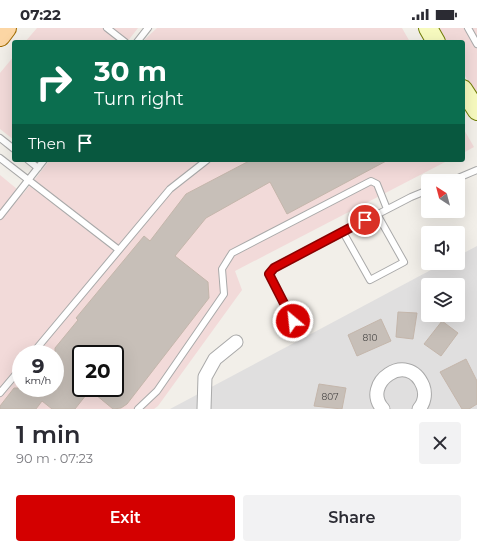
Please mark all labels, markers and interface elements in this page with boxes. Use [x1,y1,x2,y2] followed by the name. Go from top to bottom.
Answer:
[20,5,61,24] text: 07:22
[94,54,167,88] text: 30 m
[28,56,80,108] icon: right
[94,88,184,110] text: Turn right
[74,132,96,154] icon: arrive
[28,134,66,153] text: Then
[421,174,465,218] north arrow
[421,174,465,322] map controls
[348,203,382,237] pin
[354,209,376,231] icon: arrive
[421,226,465,270] button: sound
[421,278,465,322] button: layers
[272,300,314,342] position arrow
[363,332,378,343] house number: 810
[72,345,124,397] speed limit sign: 20
[32,354,44,378] text: 9
[25,374,51,387] text: km/h
[322,391,338,402] house number: 807
[16,420,80,449] text: 1 min
[419,422,461,464] button: close
[16,450,93,466] text: 90 m · 07:23
[16,495,235,541] button: Exit
[243,495,461,541] button: Share

